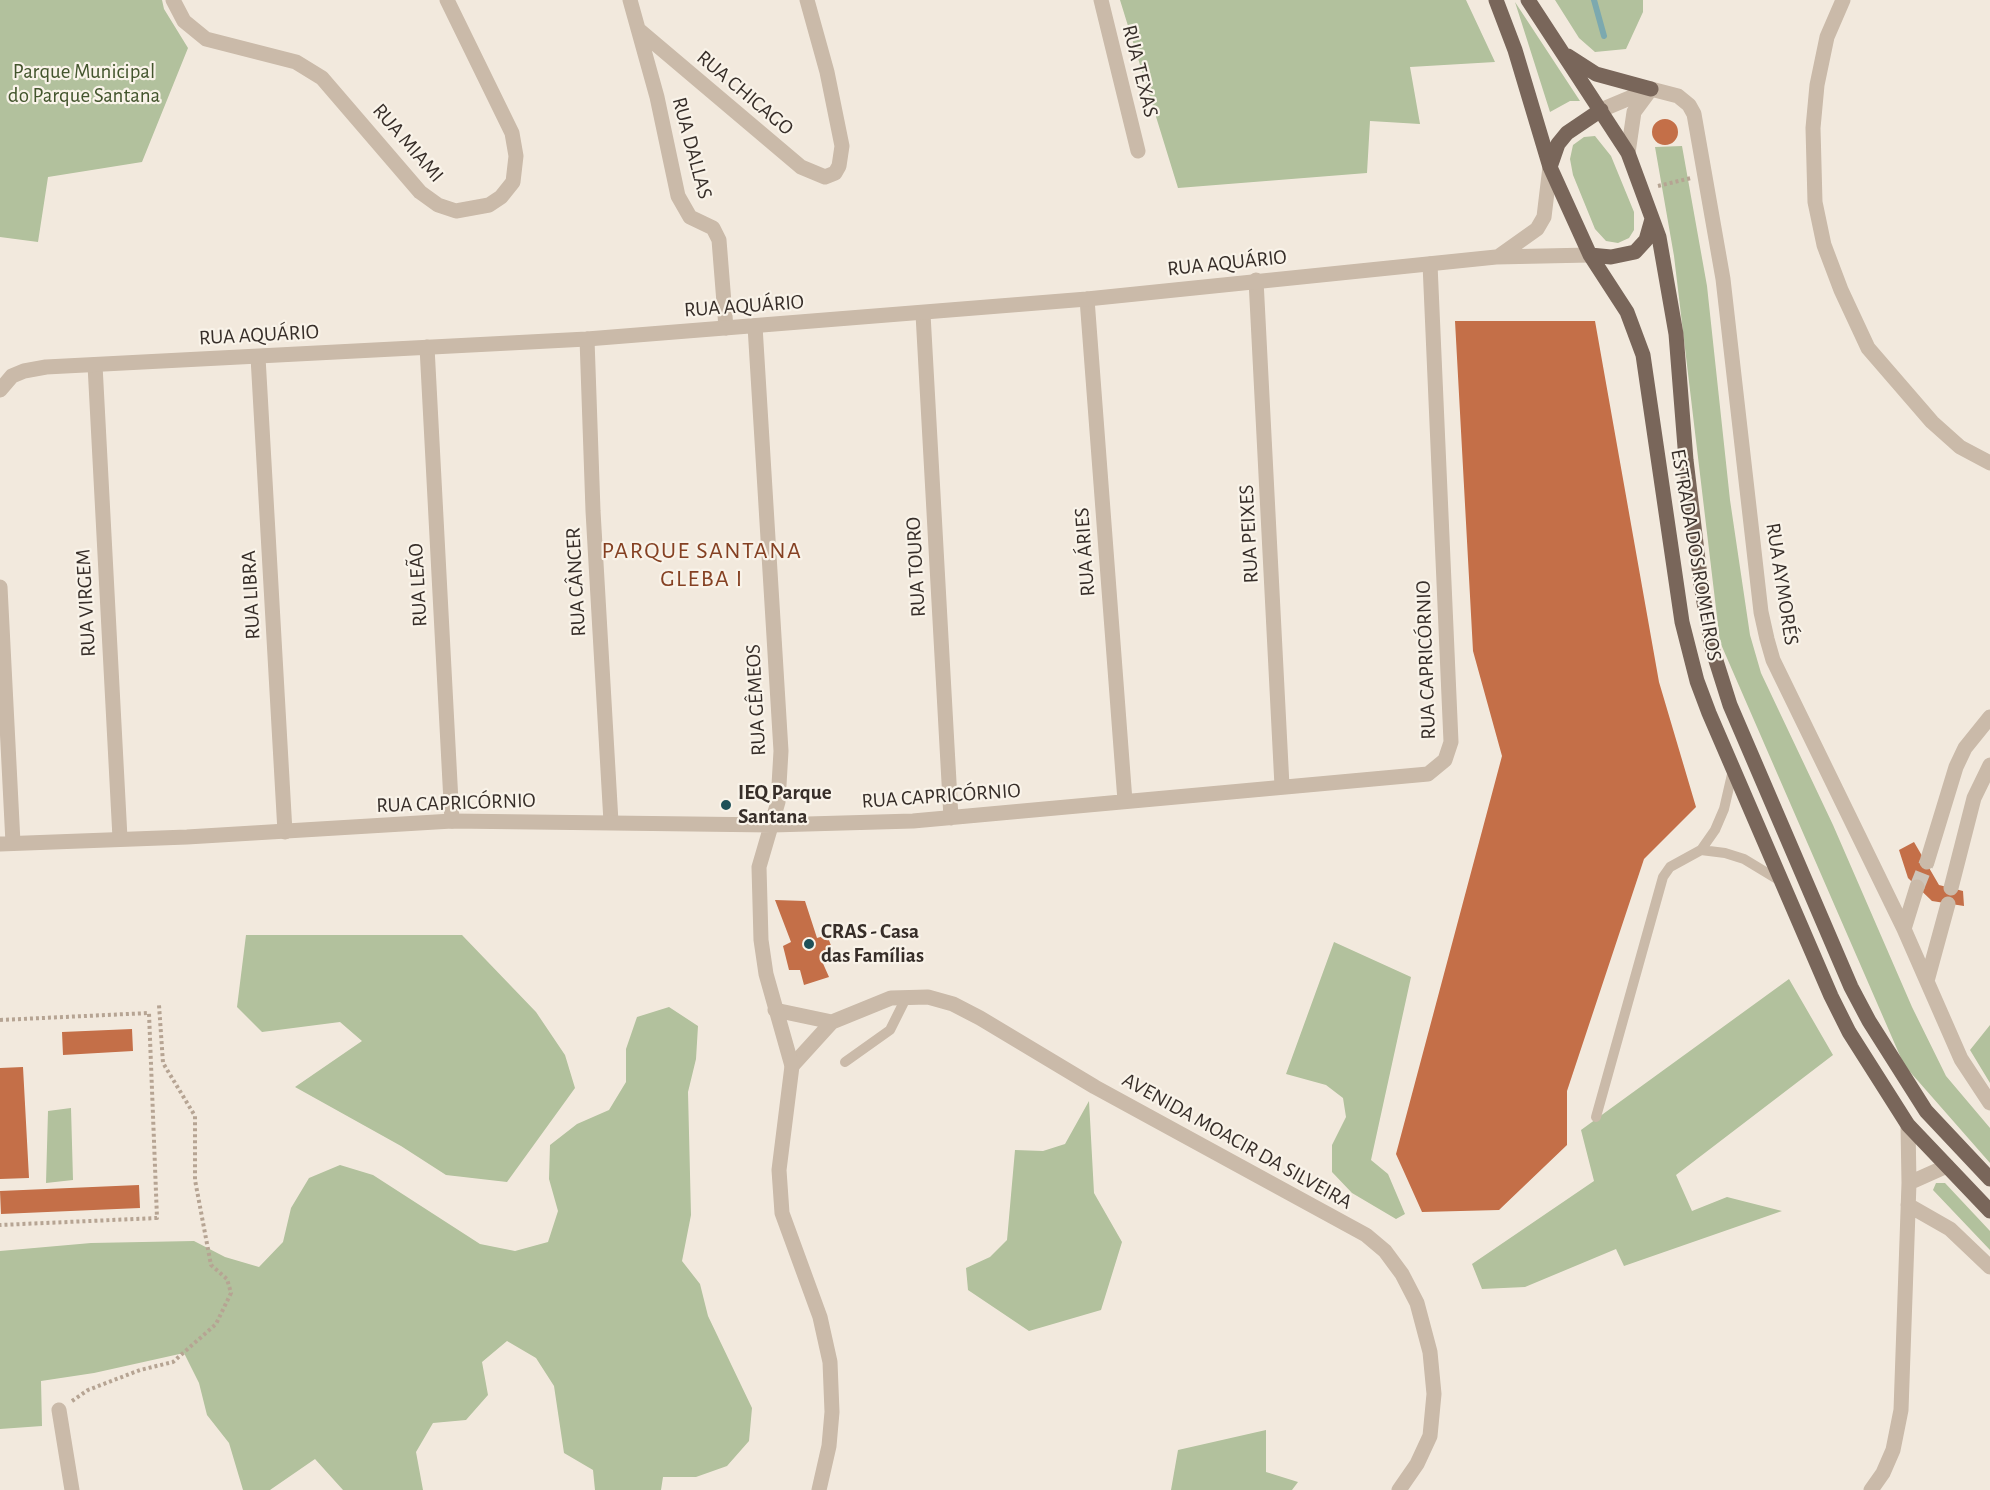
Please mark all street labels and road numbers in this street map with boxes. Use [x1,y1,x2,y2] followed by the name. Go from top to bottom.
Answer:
[1116,22,1164,120] street label: RUA TEXAS
[691,45,799,141] street label: RUA CHICAGO
[666,94,718,202] street label: RUA DALLAS
[367,98,449,188] street label: RUA MIAMI
[1166,244,1288,282] street label: RUA AQUÁRIO
[683,289,805,323] street label: RUA AQUÁRIO
[198,319,320,351] street label: RUA AQUÁRIO
[1665,447,1727,663] street label: ESTRADA DOS ROMEIROS
[1234,484,1264,584] street label: RUA PEIXES
[1069,507,1101,597] street label: RUA ÁRIES
[901,516,931,618] street label: RUA TOURO
[1760,521,1804,647] street label: RUA AYMORÉS
[561,527,591,637] street label: RUA CÂNCER
[403,543,433,627] street label: RUA LEÃO
[71,548,101,658] street label: RUA VIRGEM
[236,550,266,640] street label: RUA LIBRA
[1411,580,1441,740] street label: RUA CAPRICÓRNIO
[740,643,772,757] street label: RUA GÊMEOS
[861,778,1021,814] street label: RUA CAPRICÓRNIO
[376,788,536,818] street label: RUA CAPRICÓRNIO
[1118,1067,1356,1215] street label: AVENIDA MOACIR DA SILVEIRA

